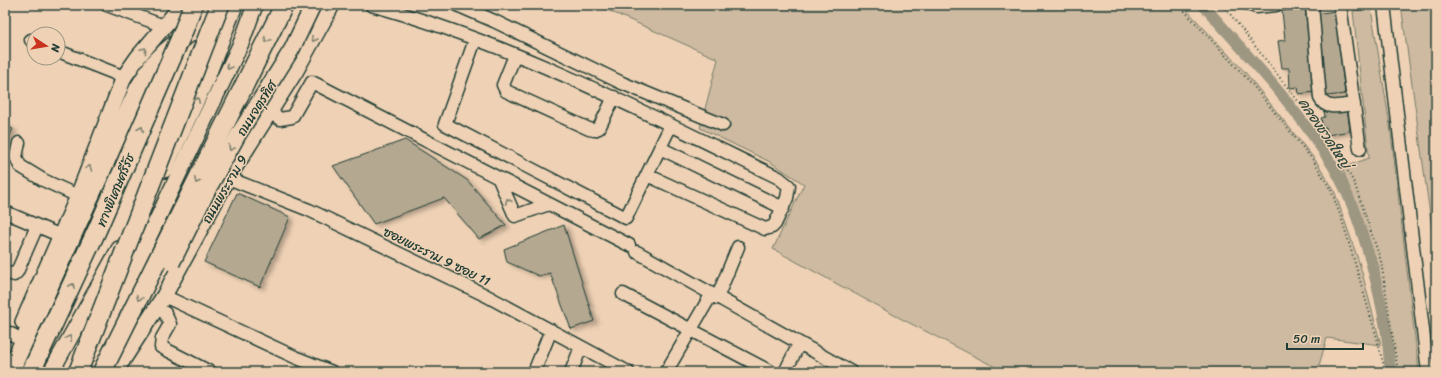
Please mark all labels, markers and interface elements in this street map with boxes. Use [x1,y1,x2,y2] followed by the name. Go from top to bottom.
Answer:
[26,26,66,66] north arrow
[311,35,318,42] one-way arrow
[264,36,272,43] one-way arrow
[45,41,66,54] text: N
[139,48,146,55] one-way arrow
[226,62,234,70] one-way arrow
[230,75,283,141] street label: ถนนจตุรทิศ
[1291,93,1360,177] water label: คลองชวดใหญ่
[192,96,200,104] one-way arrow
[136,125,144,133] one-way arrow
[229,144,236,151] one-way arrow
[90,149,142,231] street label: ทางพิเศษศรีรัช
[195,150,253,228] street label: ถนนพระราม 9
[85,164,93,171] one-way arrow
[194,177,202,185] one-way arrow
[505,198,513,205] one-way arrow
[379,220,495,293] street label: ซอยพระราม 9 ซอย 11
[67,283,75,291] one-way arrow
[136,294,144,301] one-way arrow
[1287,325,1363,351] scale bar
[1293,328,1320,350] text: 50 m
[65,334,72,342] one-way arrow

